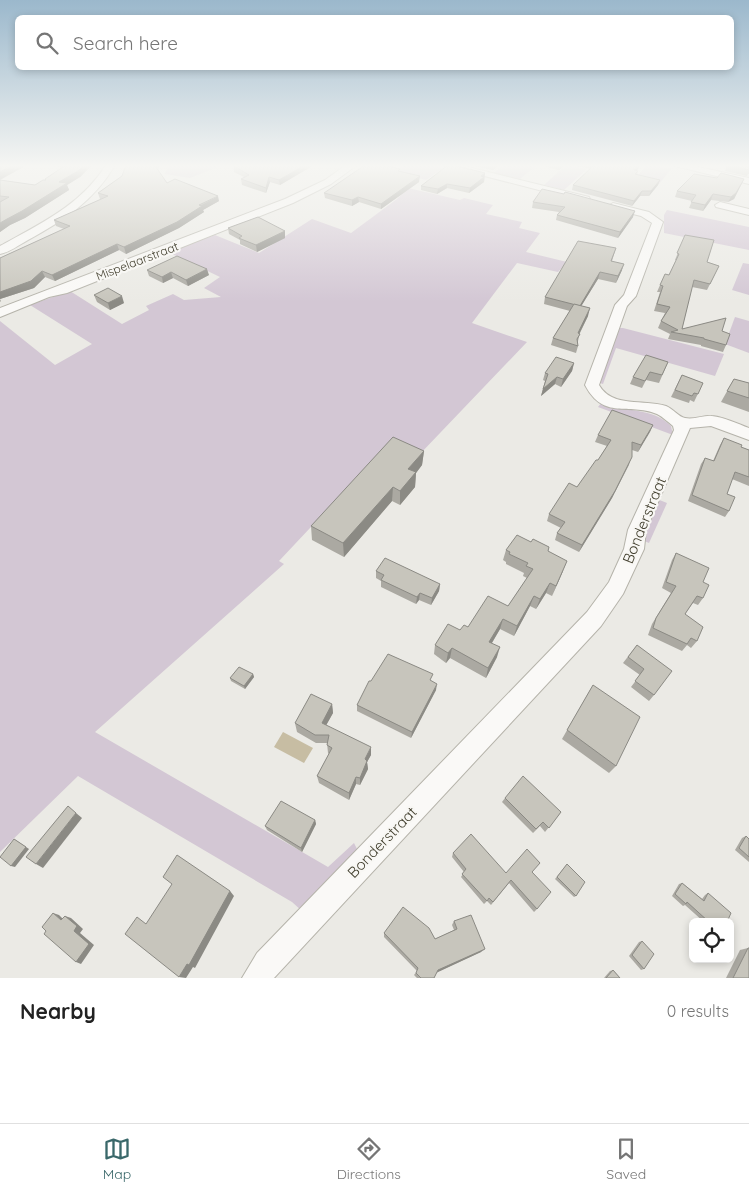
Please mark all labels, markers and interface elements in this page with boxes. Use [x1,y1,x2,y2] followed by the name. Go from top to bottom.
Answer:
[15,15,734,70] search box
[33,29,61,57] icon: search
[73,31,178,55] text: Search here
[94,238,180,284] street label: Mispelaarstraat
[618,474,670,566] street label: Bonderstraat
[343,802,421,882] street label: Bonderstraat
[689,918,734,963] map controls
[689,918,734,963] button: locate
[20,998,96,1024] text: Nearby
[667,1001,729,1021] text: 0 results
[103,1135,131,1183] tab: Map
[337,1135,401,1183] tab: Directions
[606,1135,646,1183] tab: Saved

